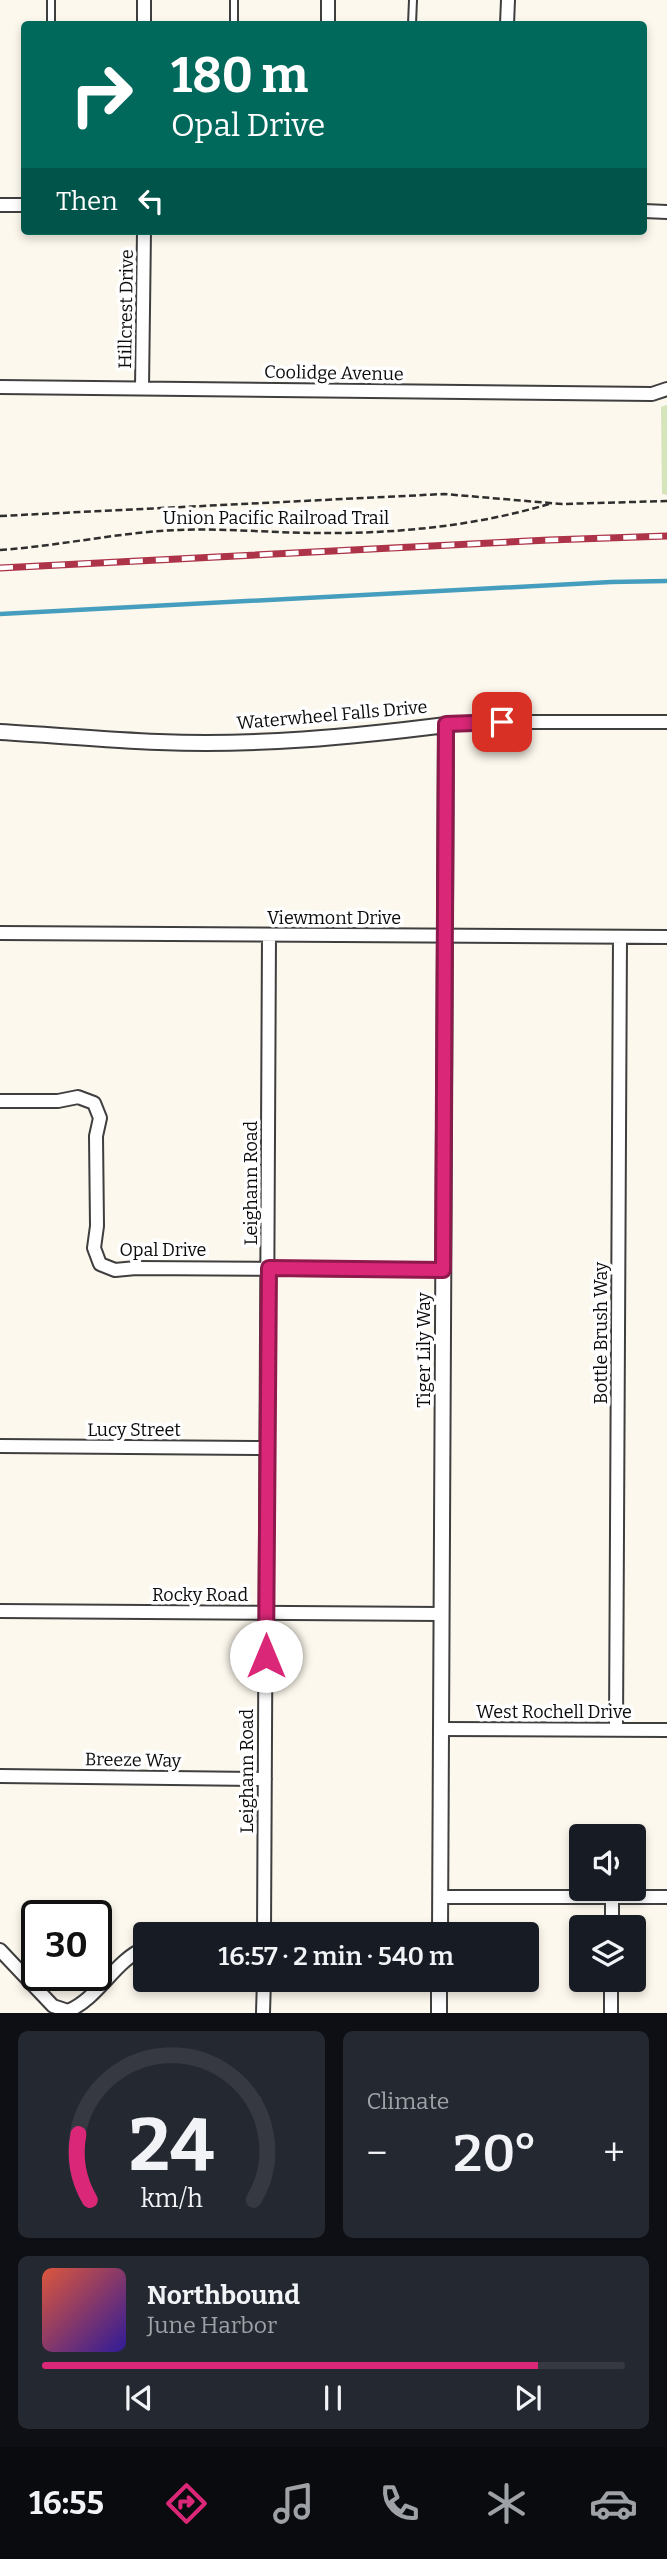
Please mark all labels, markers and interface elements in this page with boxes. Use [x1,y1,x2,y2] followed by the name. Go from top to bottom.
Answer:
[171,46,308,105] text: 180 m
[56,49,147,140] icon: right
[171,106,325,144] text: Opal Drive
[132,182,170,220] icon: left
[56,186,118,217] text: Then
[114,249,138,369] street label: Hillcrest Drive
[264,361,404,385] street label: Coolidge Avenue
[163,507,389,529] street label: Union Pacific Railroad Trail
[472,692,532,752] pin
[236,696,428,734] street label: Waterwheel Falls Drive
[483,703,521,741] icon: arrive
[267,907,401,929] street label: Viewmont Drive
[240,1120,262,1245] street label: Leighann Road
[120,1239,206,1261] street label: Opal Drive
[590,1261,612,1404] street label: Bottle Brush Way
[413,1292,435,1408] street label: Tiger Lily Way
[87,1419,181,1441] street label: Lucy Street
[152,1584,248,1606] street label: Rocky Road
[229,1619,303,1693] position arrow
[476,1701,632,1723] street label: West Rochell Drive
[236,1708,258,1833] street label: Leighann Road
[85,1748,182,1772] street label: Breeze Way
[569,1824,646,1992] map controls
[569,1824,646,1901] button: sound
[21,1900,112,1991] speed limit sign: 30
[569,1915,646,1992] button: layers
[218,1941,454,1972] text: 16:57 · 2 min · 540 m
[367,2087,449,2115] text: Climate
[129,2103,214,2190] text: 24
[453,2122,538,2185] text: 20°
[367,2130,387,2176] text: −
[603,2130,625,2176] text: +
[140,2184,203,2214] text: km/h
[147,2280,300,2311] text: Northbound
[147,2311,277,2339] text: June Harbor
[120,2379,158,2417] icon: previous
[314,2379,352,2417] icon: pause
[509,2379,547,2417] icon: next
[162,2479,211,2528] icon: directions
[269,2479,318,2528] icon: music
[375,2479,424,2528] icon: phone
[482,2479,531,2528] icon: climate
[589,2479,638,2528] icon: car
[29,2484,104,2522] text: 16:55

